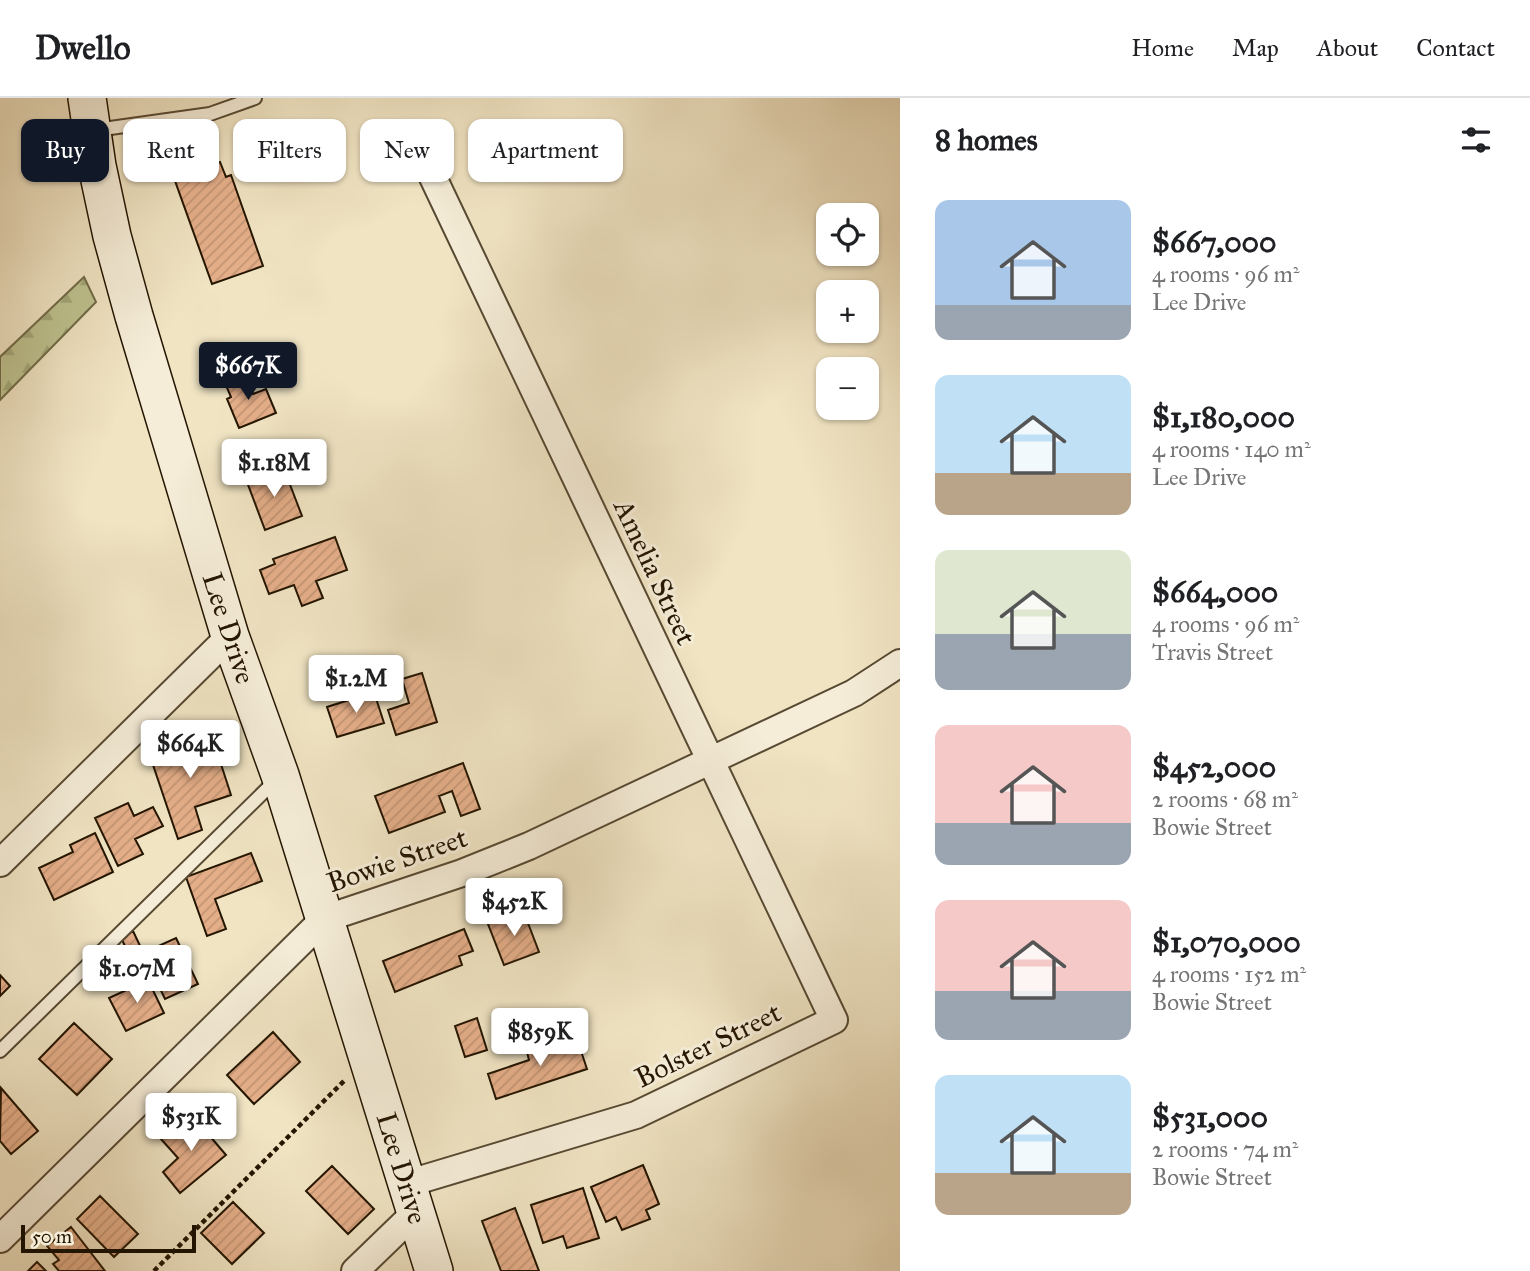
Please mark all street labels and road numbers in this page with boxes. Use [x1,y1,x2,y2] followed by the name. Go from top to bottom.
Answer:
[606,493,704,650] street label: Amelia Street
[195,568,263,688] street label: Lee Drive
[322,820,472,900] street label: Bowie Street
[629,995,787,1095] street label: Bolster Street
[368,1108,436,1228] street label: Lee Drive

